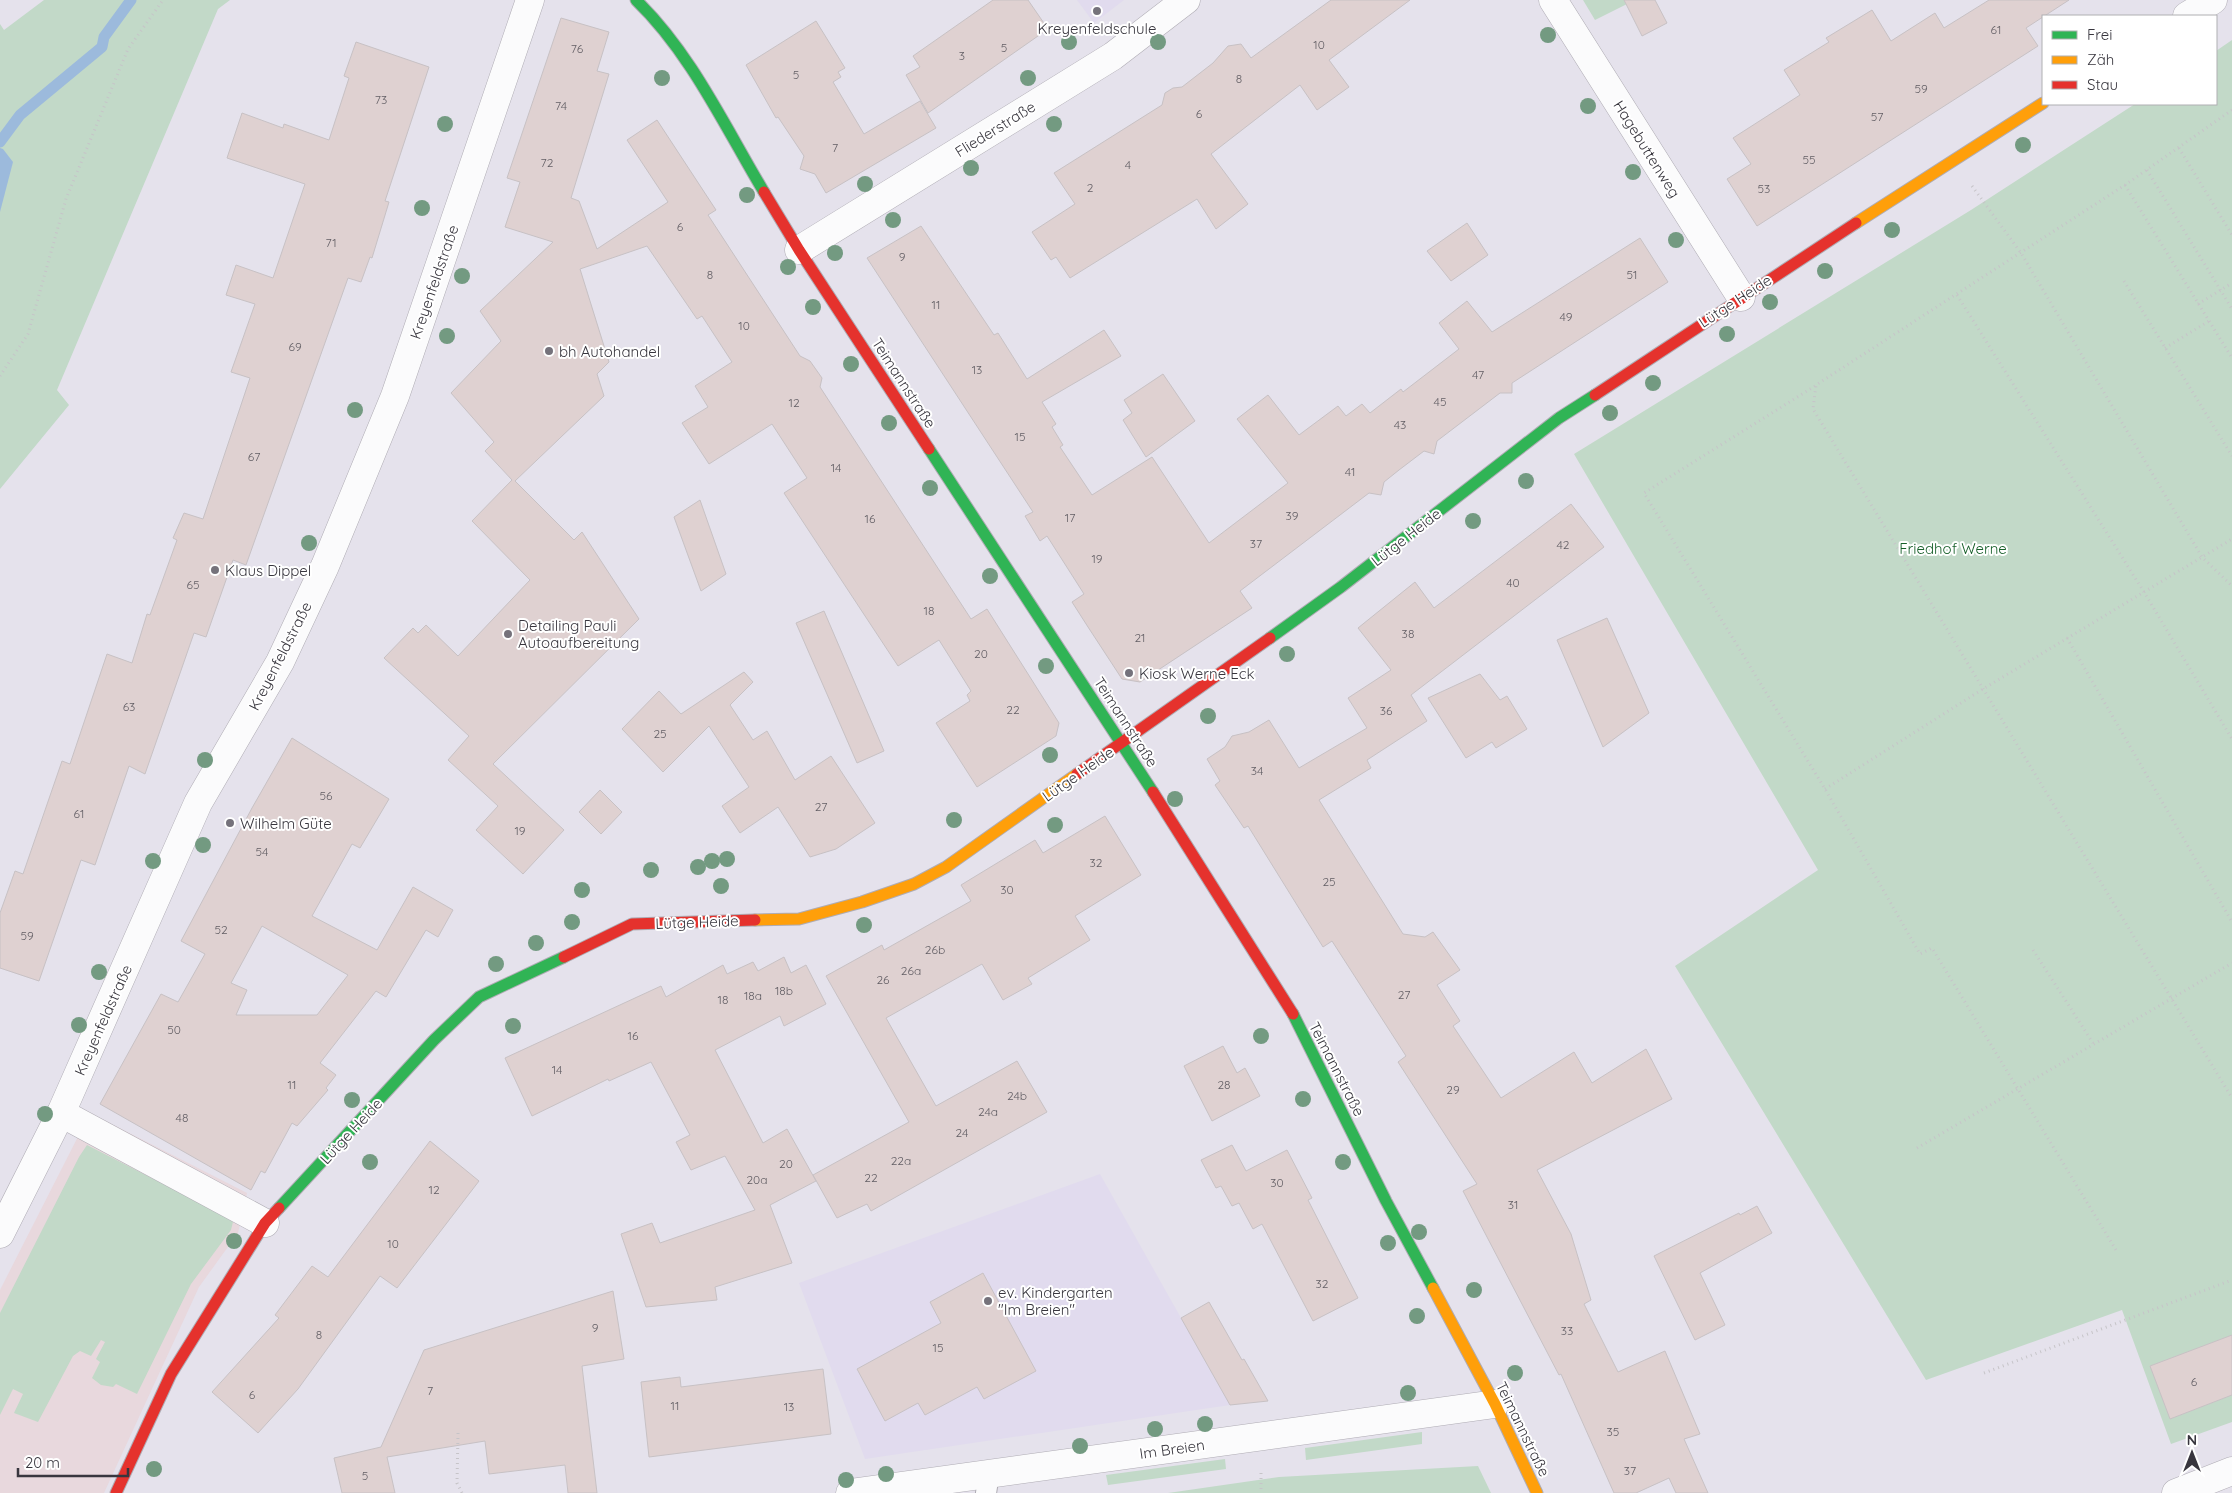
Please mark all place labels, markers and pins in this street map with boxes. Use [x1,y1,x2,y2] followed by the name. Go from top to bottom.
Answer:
[1091,5,1103,17] marker: Kreyenfeldschule
[1038,19,1156,38] place label: Kreyenfeldschule
[559,342,660,361] place label: bh Autohandel
[543,345,555,357] marker: bh Autohandel
[225,561,311,580] place label: Klaus Dippel
[209,564,221,576] marker: Klaus Dippel
[518,616,639,652] place label: Detailing Pauli Autoaufbereitung
[502,628,514,640] marker: Detailing Pauli Autoaufbereitung
[1139,664,1255,683] place label: Kiosk Werne Eck
[1123,667,1135,679] marker: Kiosk Werne Eck
[240,814,332,833] place label: Wilhelm Güte
[224,817,236,829] marker: Wilhelm Güte
[998,1283,1113,1319] place label: ev. Kindergarten "Im Breien"
[982,1295,994,1307] marker: ev. Kindergarten "Im Breien"

